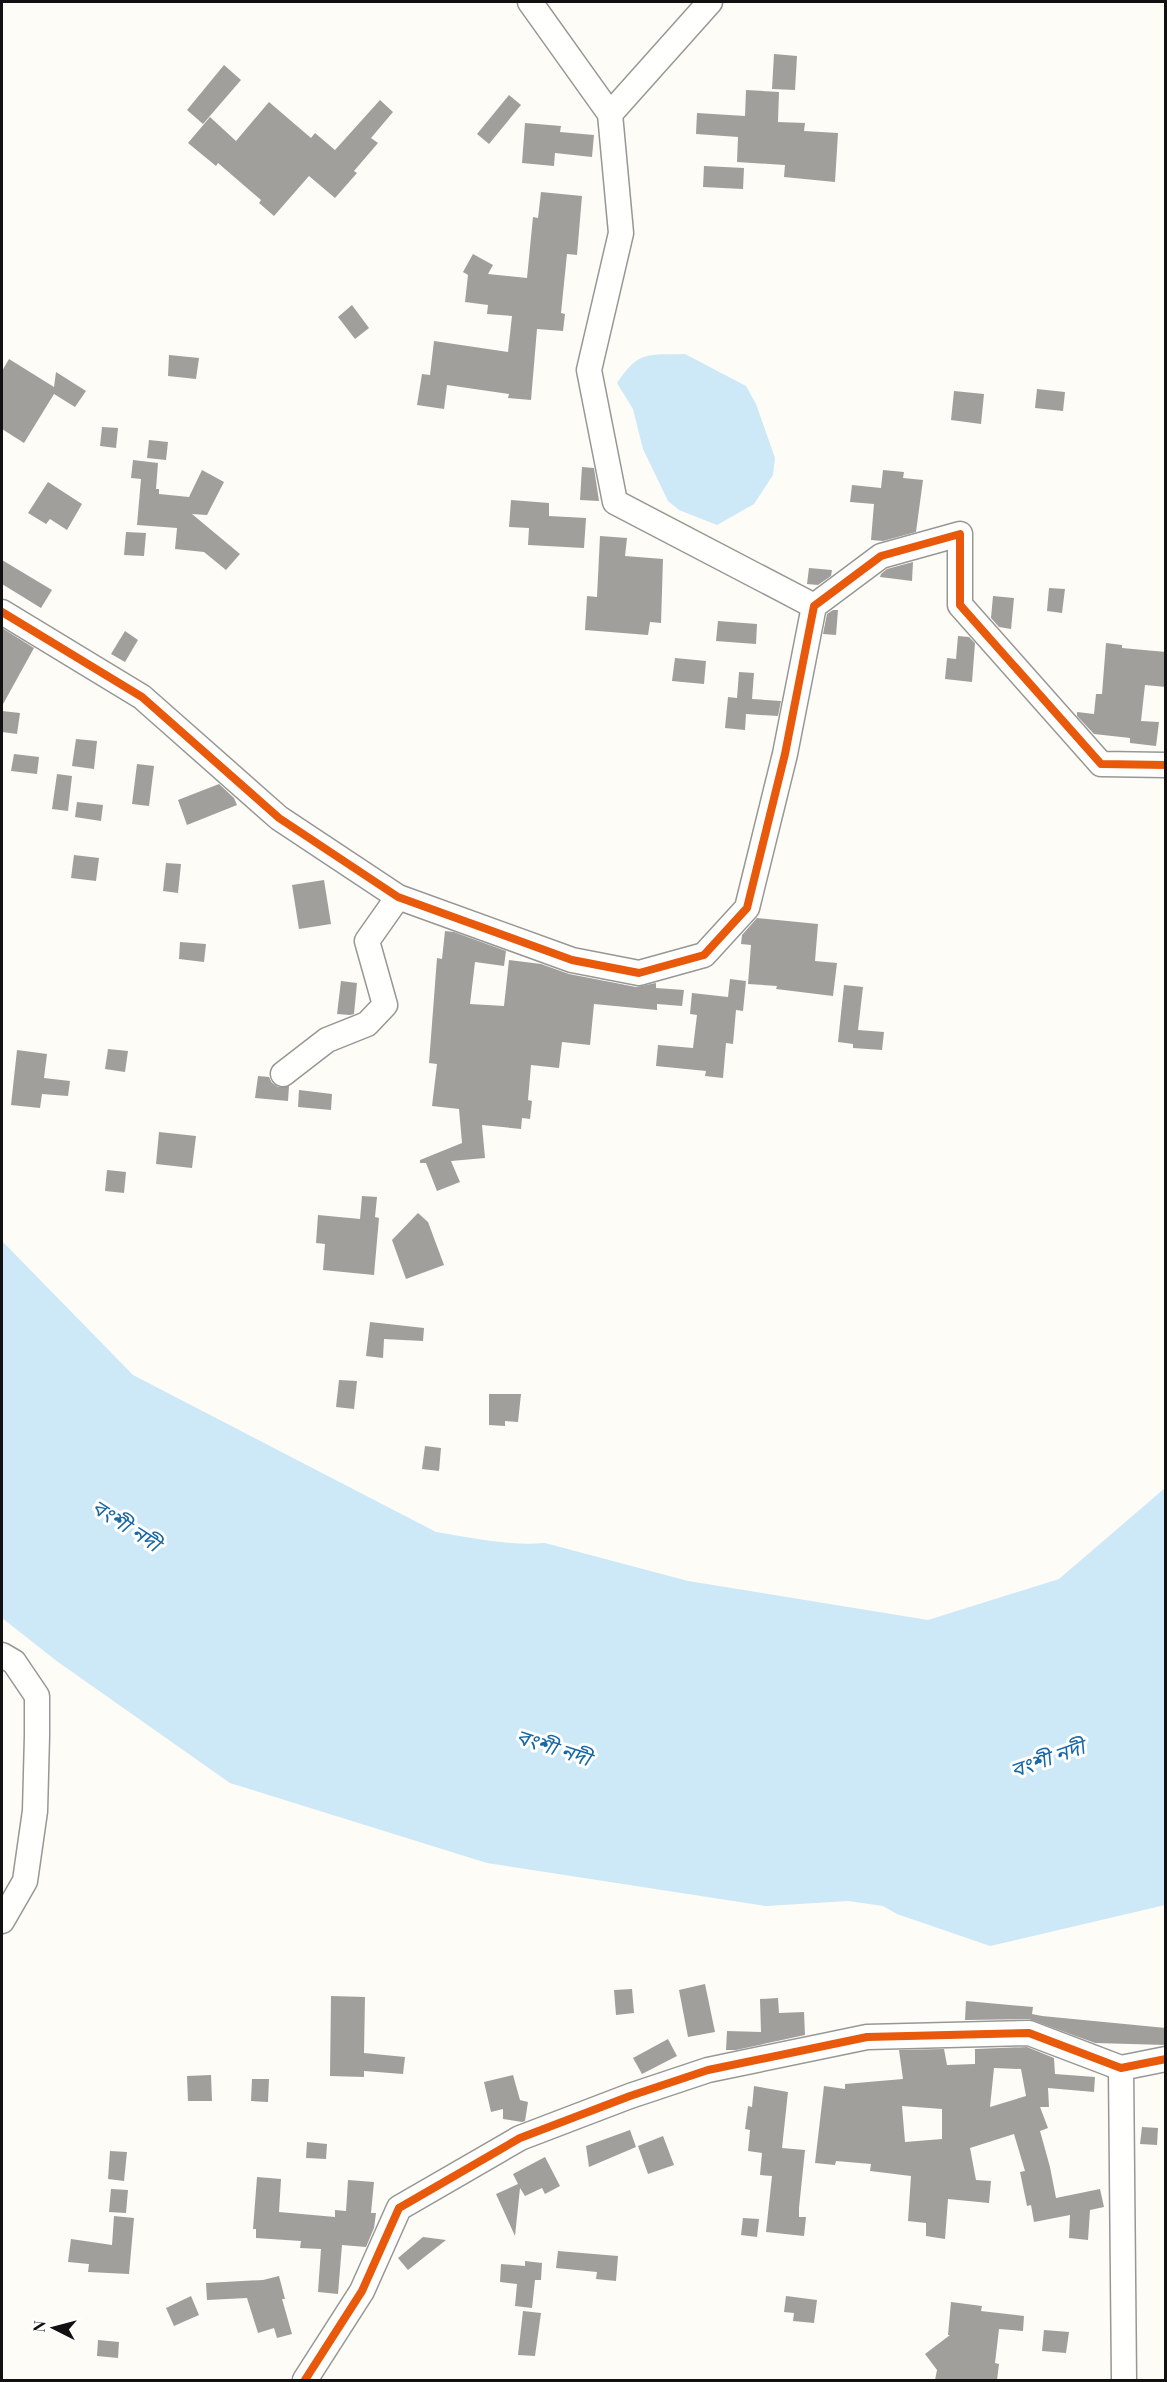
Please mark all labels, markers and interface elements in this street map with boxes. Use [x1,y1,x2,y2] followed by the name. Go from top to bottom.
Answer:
[87,1491,171,1559] water label: বংশী নদী
[513,1721,599,1773] water label: বংশী নদী
[1006,1730,1092,1783] water label: বংশী নদী
[24,2298,84,2358] north arrow
[28,2319,50,2333] text: N

